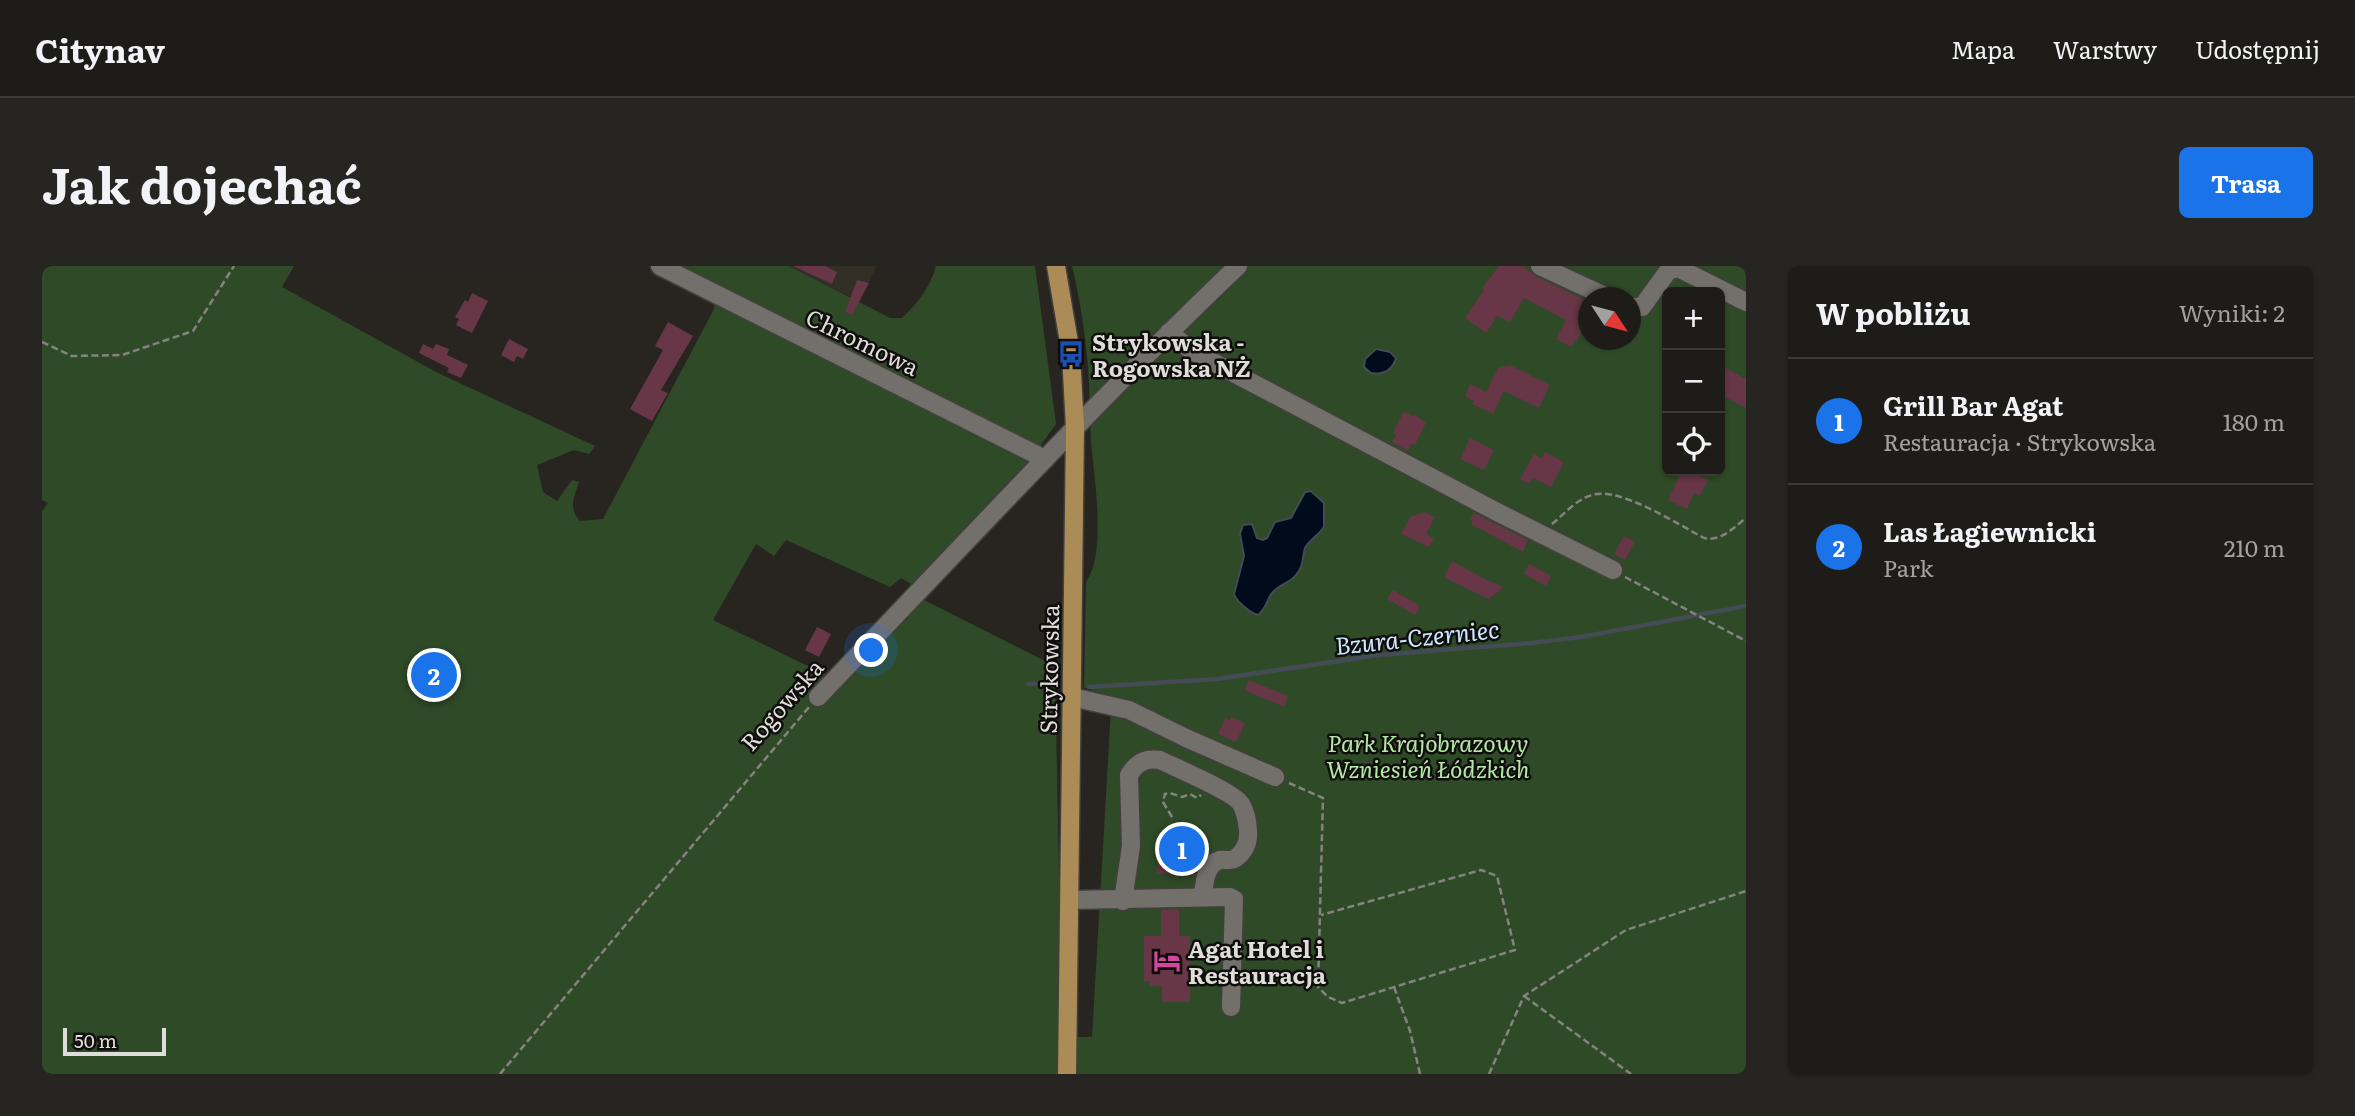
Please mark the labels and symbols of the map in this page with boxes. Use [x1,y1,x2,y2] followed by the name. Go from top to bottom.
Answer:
[1578,287,1641,350] north arrow
[801,299,926,383] street label: Chromowa
[1092,324,1251,384] place label: Strykowska - Rogowska NŻ
[1056,339,1086,369] bus stop icon: Strykowska - Rogowska NŻ
[1030,603,1066,734] street label: Strykowska
[1333,610,1501,662] water label: Bzura-Czerniec
[854,633,888,667] your location
[411,649,457,701] pin: 2
[732,650,831,757] street label: Rogowska
[1326,725,1530,785] park label: Park Krajobrazowy Wzniesień Łódzkich
[1159,823,1205,875] pin: 1
[1188,931,1327,991] place label: Agat Hotel i Restauracja
[1152,946,1182,976] hotel icon: Agat Hotel i Restauracja
[63,1025,166,1057] scale bar

